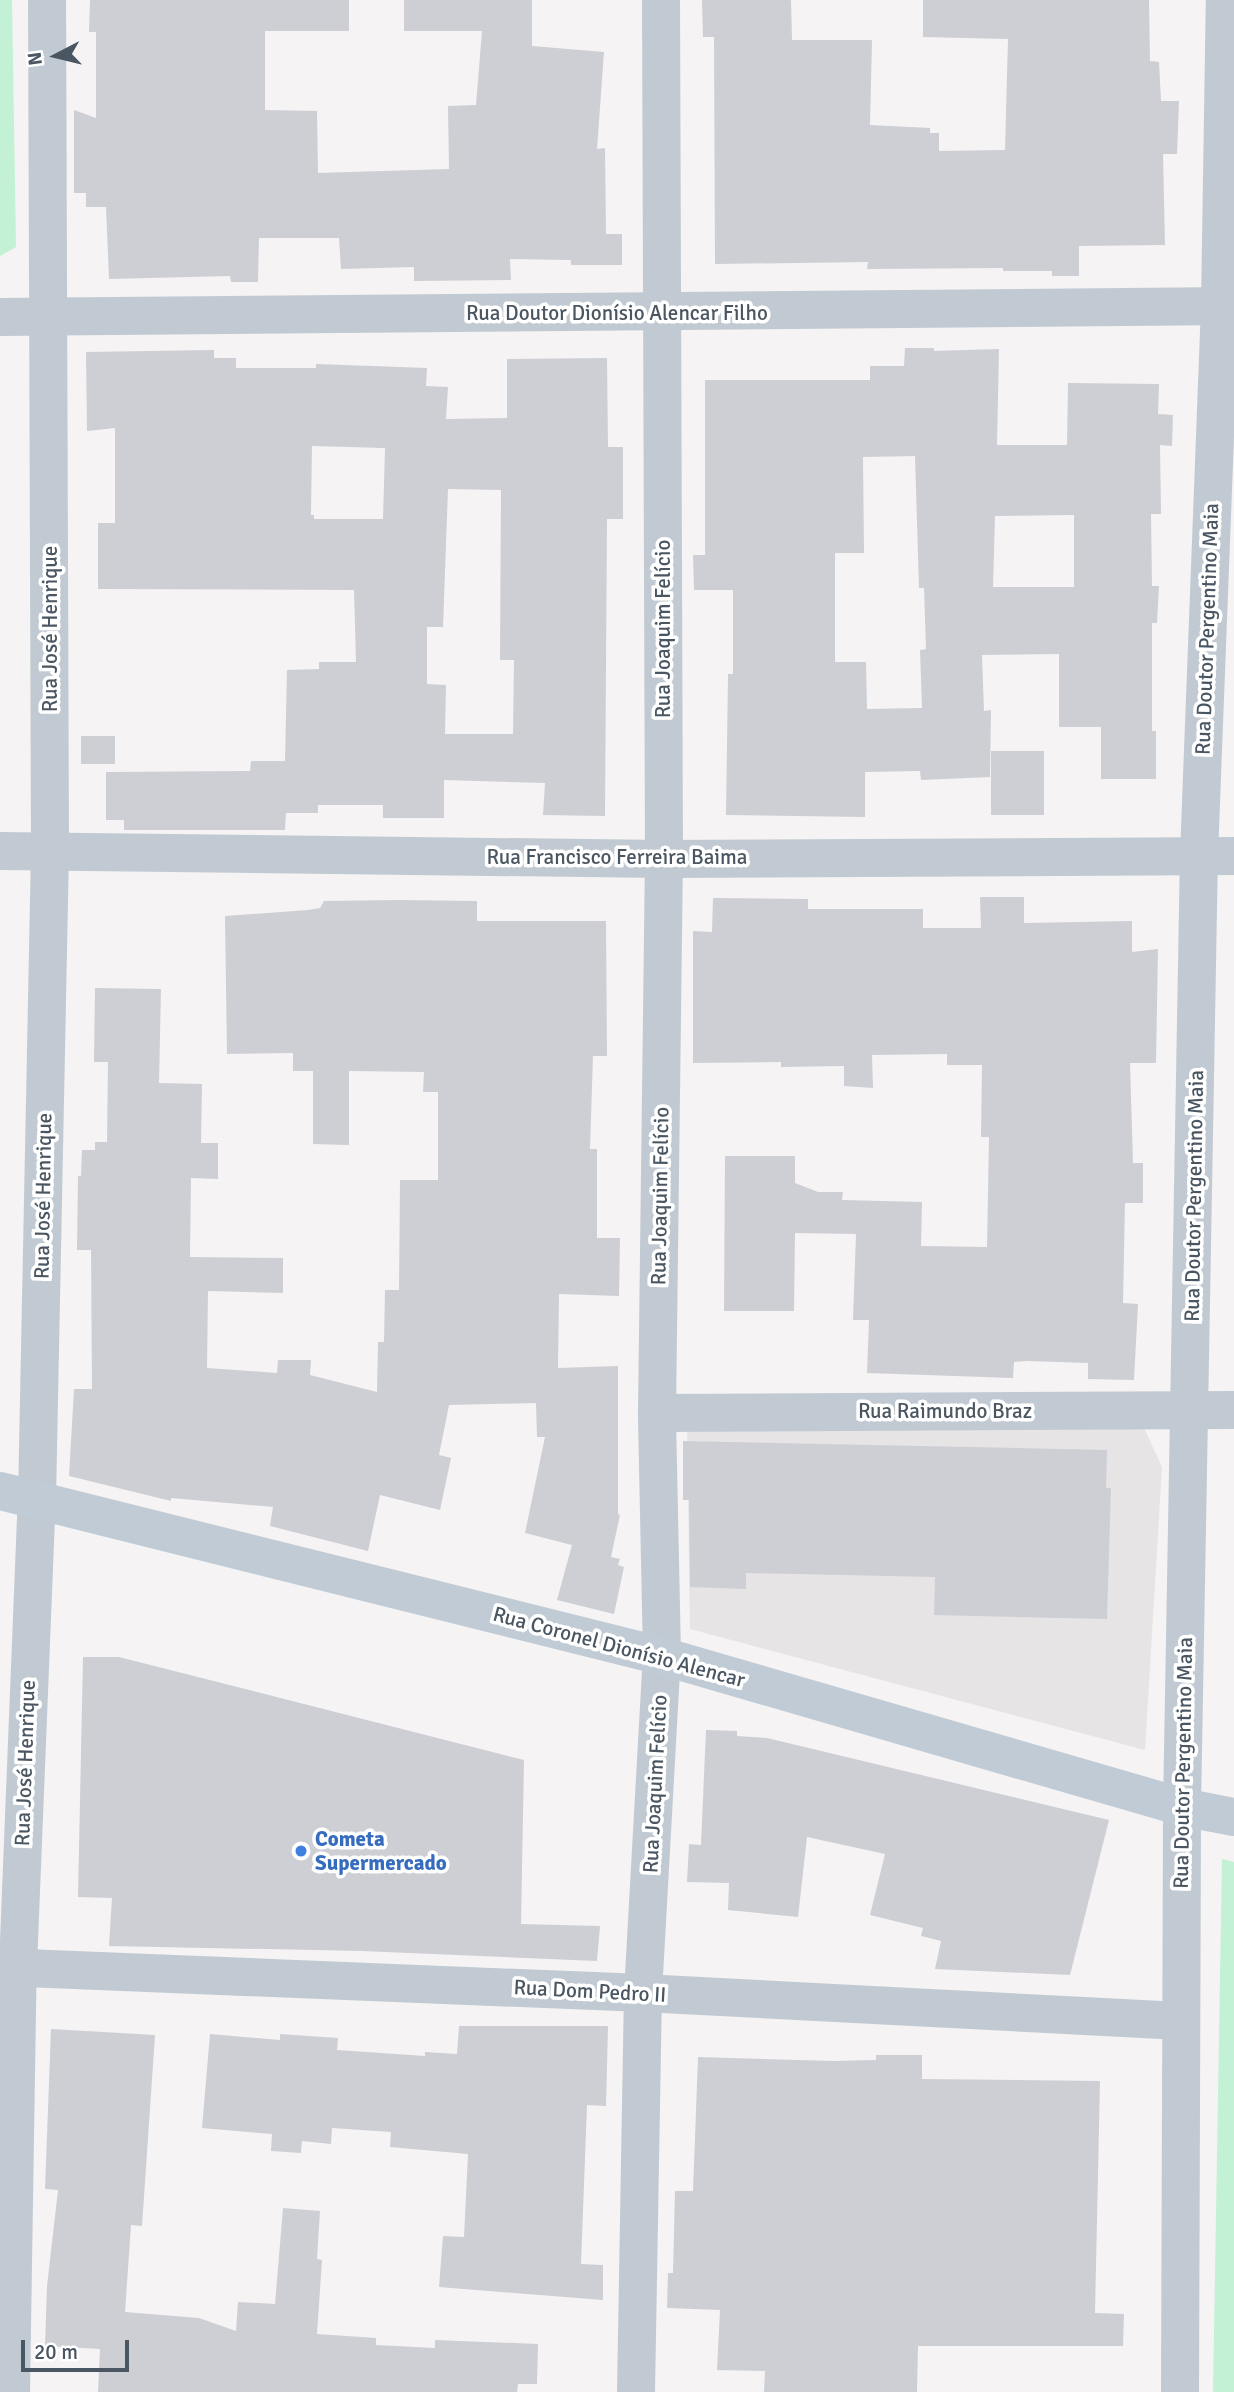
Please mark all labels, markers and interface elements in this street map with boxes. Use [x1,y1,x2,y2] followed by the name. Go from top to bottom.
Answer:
[21,21,91,91] north arrow
[22,51,48,67] text: N
[466,300,768,326] street label: Rua Doutor Dionísio Alencar Filho
[1190,503,1224,755] street label: Rua Doutor Pergentino Maia
[650,540,676,718] street label: Rua Joaquim Felício
[37,546,63,712] street label: Rua José Henrique
[487,844,747,870] street label: Rua Francisco Ferreira Baima
[1179,1070,1209,1322] street label: Rua Doutor Pergentino Maia
[646,1106,674,1286] street label: Rua Joaquim Felício
[29,1113,57,1279] street label: Rua José Henrique
[858,1398,1032,1424] street label: Rua Raimundo Braz
[490,1601,748,1693] street label: Rua Coronel Dionísio Alencar
[1168,1637,1198,1889] street label: Rua Doutor Pergentino Maia
[10,1679,40,1847] street label: Rua José Henrique
[638,1694,672,1874] street label: Rua Joaquim Felício
[315,1826,447,1876] place label: Cometa Supermercado
[293,1843,309,1859] marker: Cometa Supermercado
[513,1974,667,2008] street label: Rua Dom Pedro II
[24,2326,133,2370] scale bar
[34,2339,78,2365] text: 20 m

